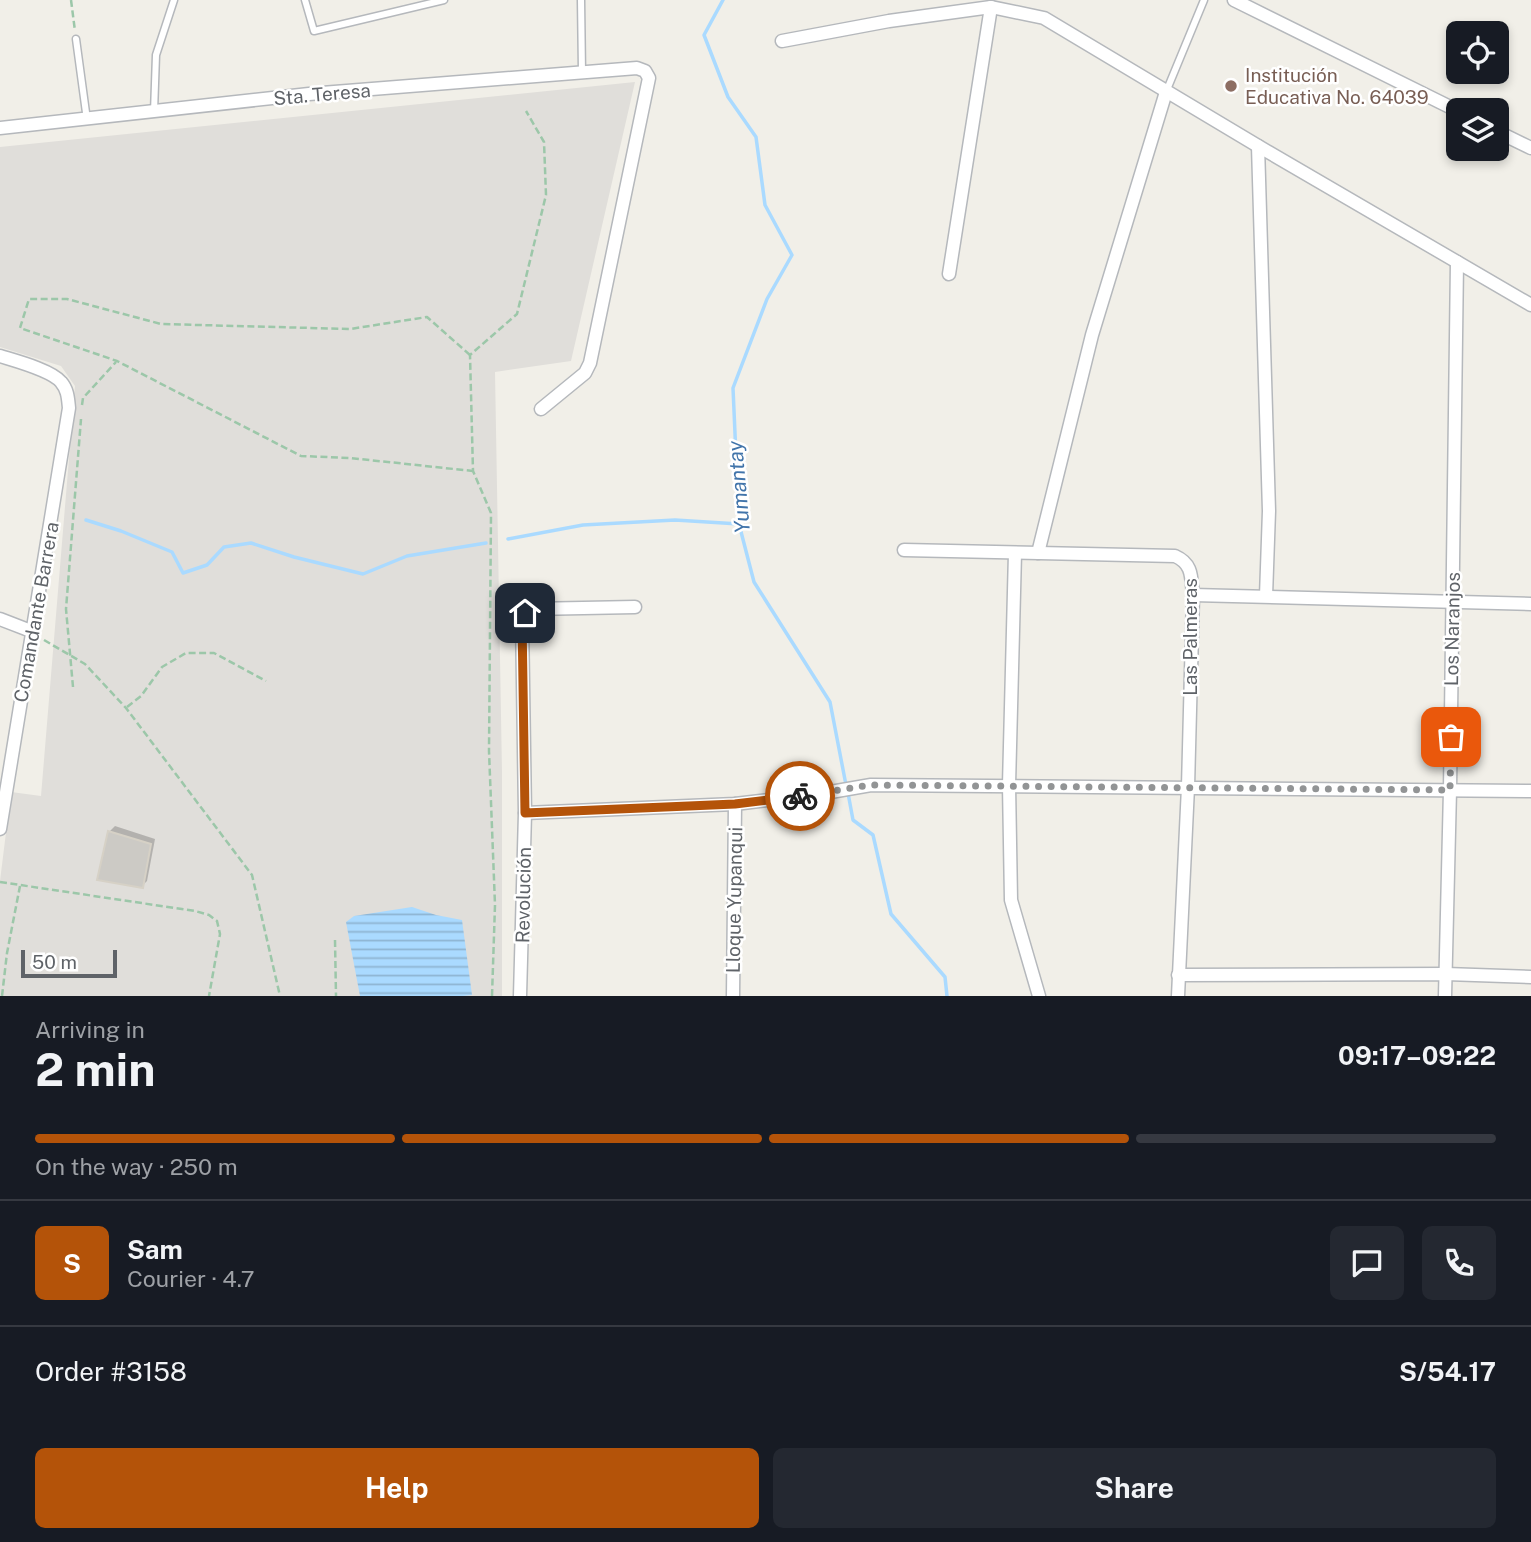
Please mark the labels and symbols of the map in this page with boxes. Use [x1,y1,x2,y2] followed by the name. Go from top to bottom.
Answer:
[1245,64,1429,108] place label: Institución Educativa No. 64039
[1223,78,1239,94] marker: Institución Educativa No. 64039
[272,79,372,109] street label: Sta. Teresa
[722,440,755,534] water label: Yumantay
[9,520,63,704] street label: Comandante Barrera
[1440,572,1464,686] street label: Los Naranjos
[1179,578,1201,696] street label: Las Palmeras
[495,583,555,643] pin
[1421,707,1481,767] pin
[765,761,835,831] courier
[722,827,746,973] street label: Lloque Yupanqui
[511,847,535,943] street label: Revolución
[21,947,117,979] scale bar

